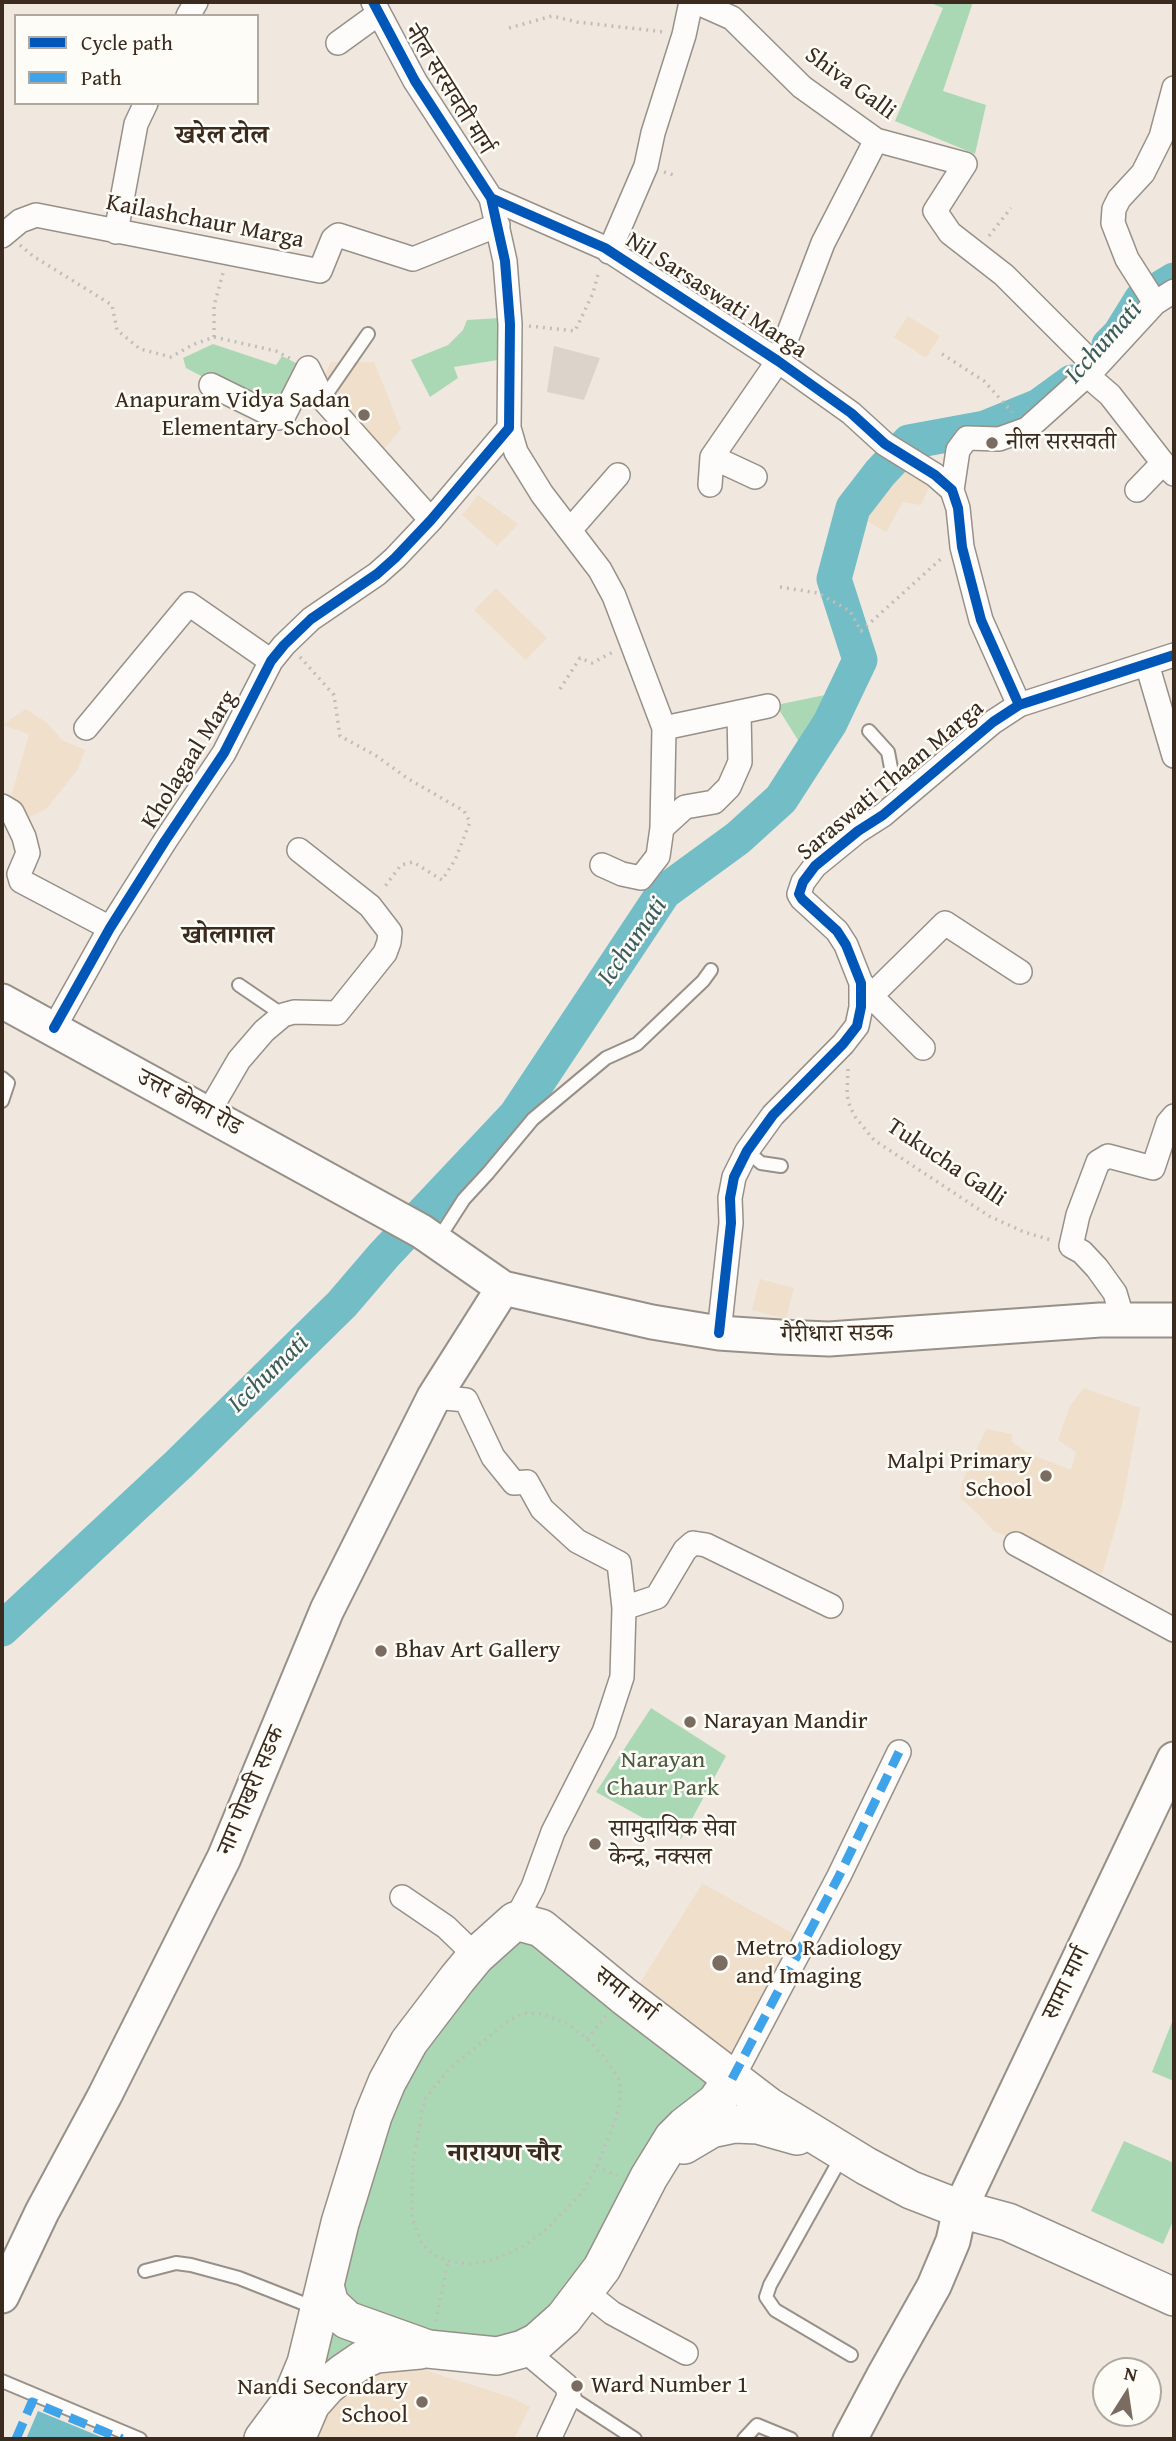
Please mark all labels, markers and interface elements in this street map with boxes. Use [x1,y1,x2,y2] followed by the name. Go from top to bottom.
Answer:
[14,14,259,105] legend
[397,20,499,160] street label: नील सरसवती मार्ग
[81,27,173,58] text: Cycle path
[799,41,901,127] street label: Shiva Galli
[81,62,121,93] text: Path
[176,120,268,152] district label: खरेल टोल
[104,189,306,255] street label: Kailashchaur Marga
[620,227,812,365] street label: Nil Sarsaswati Marga
[1059,295,1149,391] water label: Icchumati
[115,387,350,443] place label: Anapuram Vidya Sadan Elementary School
[356,407,372,423] marker: Anapuram Vidya Sadan Elementary School
[1006,429,1116,457] place label: नील सरसवती
[984,435,1000,451] marker: नील सरसवती
[136,686,244,834] street label: Kholagaal Marg
[792,695,990,867] street label: Saraswati Thaan Marga
[591,892,675,992] water label: Icchumati
[182,920,274,952] district label: खोलागाल
[132,1063,246,1143] street label: उत्तर ढोका रोड
[881,1113,1011,1213] street label: Tukucha Galli
[781,1320,893,1350] street label: गैरीधारा सडक
[222,1328,316,1420] water label: Icchumati
[887,1448,1032,1504] place label: Malpi Primary School
[1038,1468,1054,1484] marker: Malpi Primary School
[395,1637,561,1665] place label: Bhav Art Gallery
[373,1643,389,1659] marker: Bhav Art Gallery
[704,1708,868,1736] place label: Narayan Mandir
[682,1714,698,1730] marker: Narayan Mandir
[212,1722,292,1860] street label: नाग पोखरी सडक
[607,1747,719,1803] park label: Narayan Chaur Park
[609,1816,736,1872] place label: सामुदायिक सेवा केन्द्र, नक्सल
[587,1836,603,1852] marker: सामुदायिक सेवा केन्द्र, नक्सल
[736,1935,902,1991] place label: Metro Radiology and Imaging
[1037,1943,1097,2025] street label: सामा मार्ग
[710,1953,730,1973] marker: Metro Radiology and Imaging
[588,1962,662,2028] street label: समा मार्ग
[447,2138,561,2170] district label: नारायण चौर
[1092,2357,1162,2427] north arrow
[1122,2358,1140,2388] text: N
[591,2372,748,2400] place label: Ward Number 1
[237,2374,408,2430] place label: Nandi Secondary School
[569,2378,585,2394] marker: Ward Number 1
[414,2394,430,2410] marker: Nandi Secondary School

